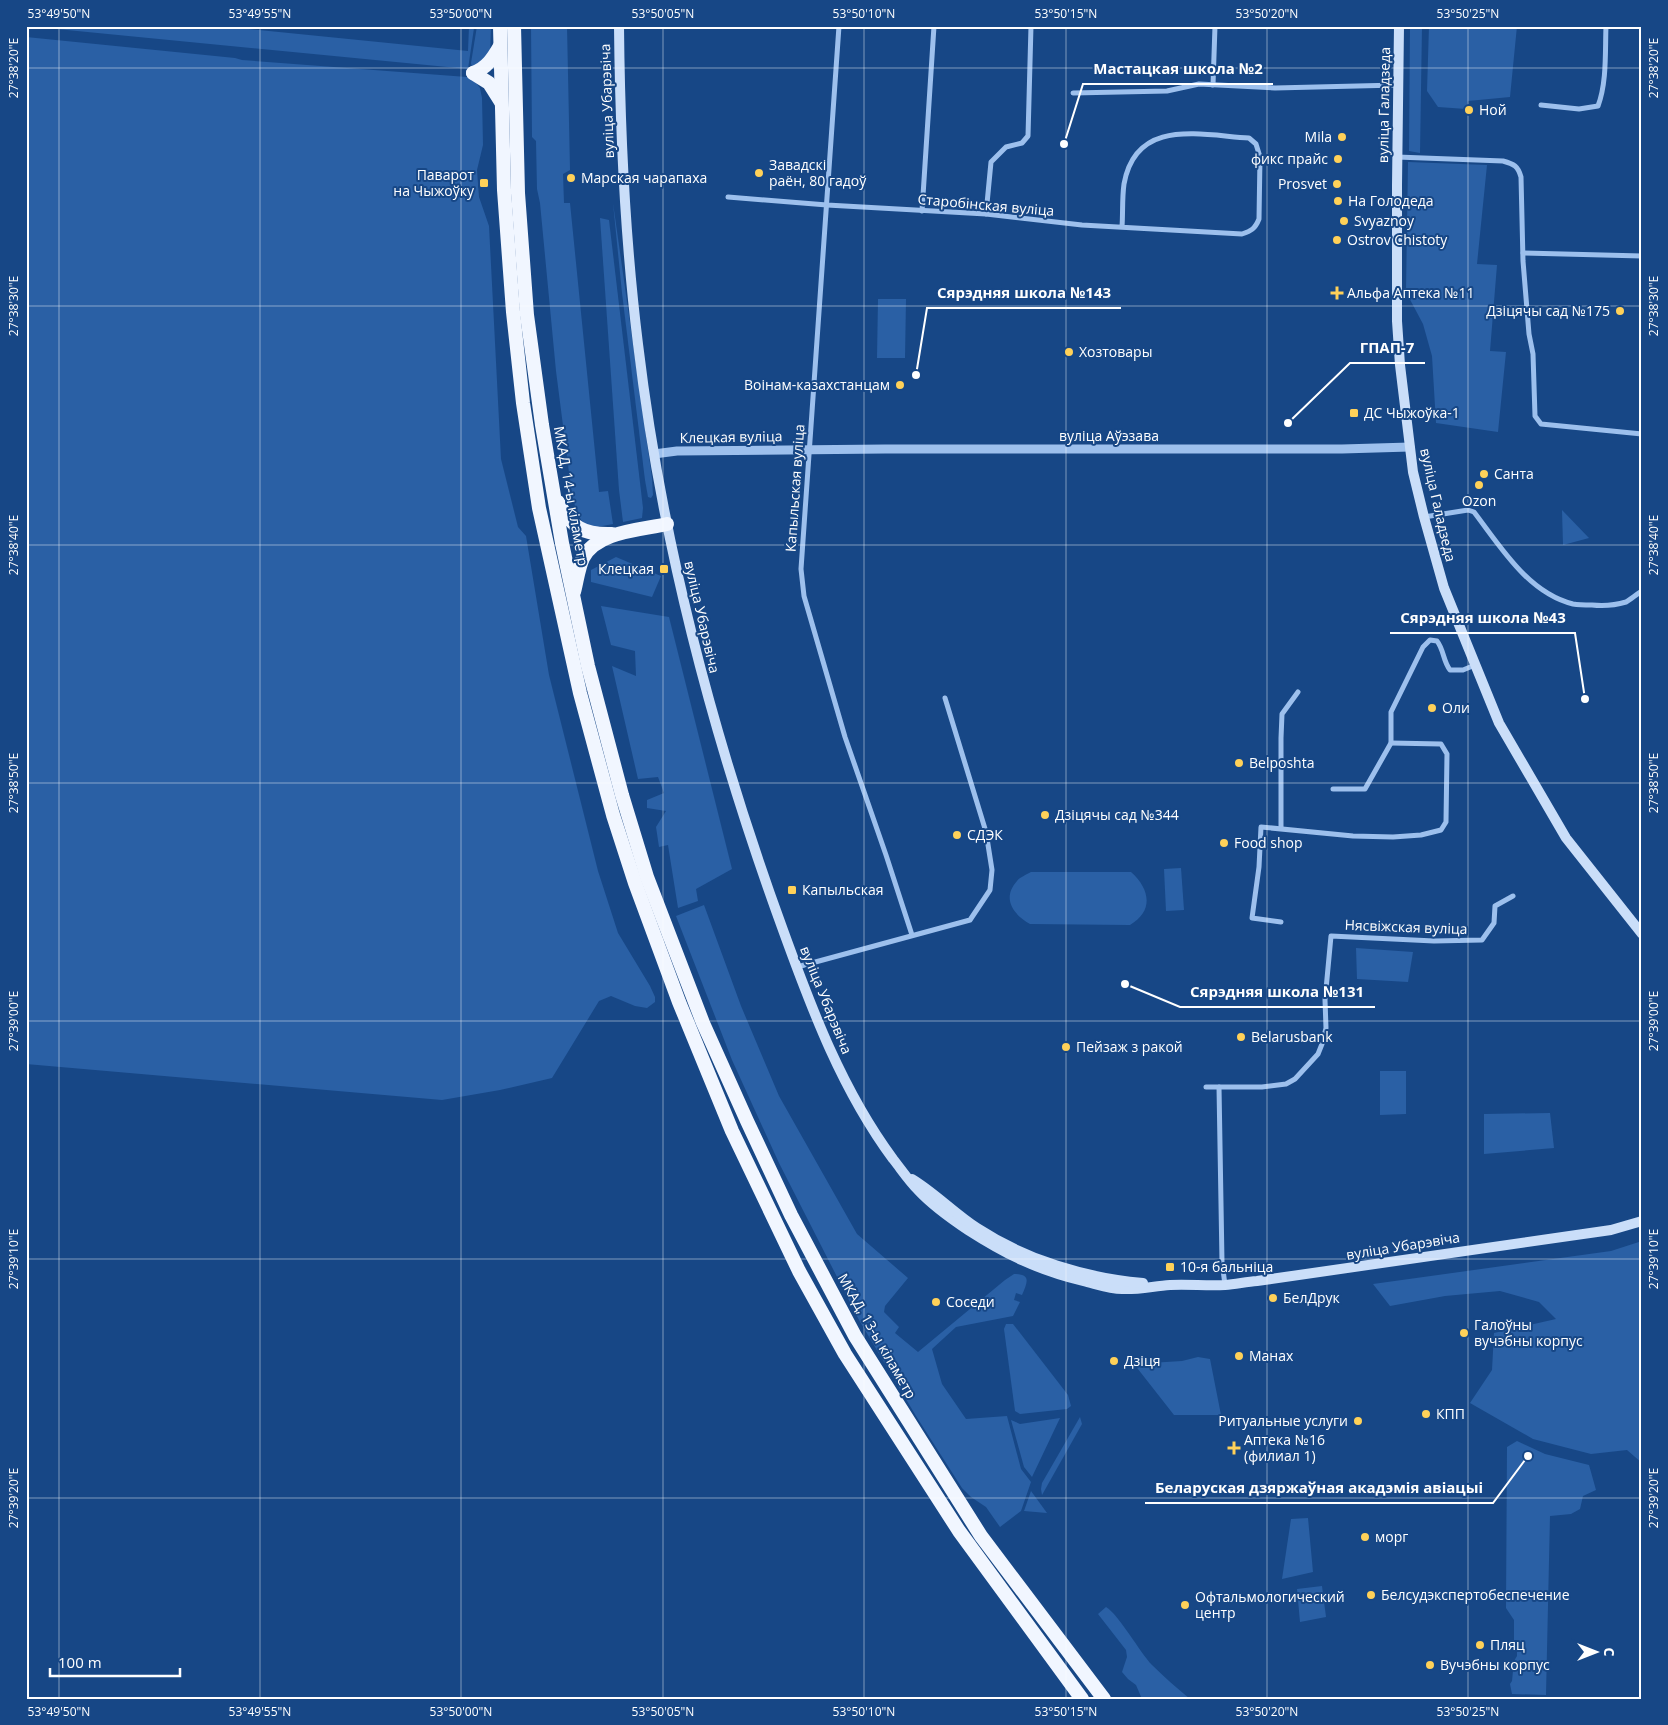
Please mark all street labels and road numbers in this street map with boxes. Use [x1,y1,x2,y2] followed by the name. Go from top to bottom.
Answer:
[595,43,618,159] street label: вуліца Убарэвіча
[1373,47,1394,163] street label: вуліца Галадзеда
[917,189,1055,220] street label: Старобінская вуліца
[781,423,808,553] street label: Капыльская вуліца
[550,425,593,567] street label: МКАД, 14-ы кіламетр
[679,426,783,447] street label: Клецкая вуліца
[1059,426,1159,445] street label: вуліца Аўэзава
[1416,446,1461,564] street label: вуліца Галадзеда
[680,559,725,675] street label: вуліца Убарэвіча
[1344,915,1468,938] street label: Нясвіжская вуліца
[796,943,857,1057] street label: вуліца Убарэвіча
[1345,1227,1461,1264] street label: вуліца Убарэвіча
[834,1270,921,1402] street label: МКАД, 13-ы кіламетр

